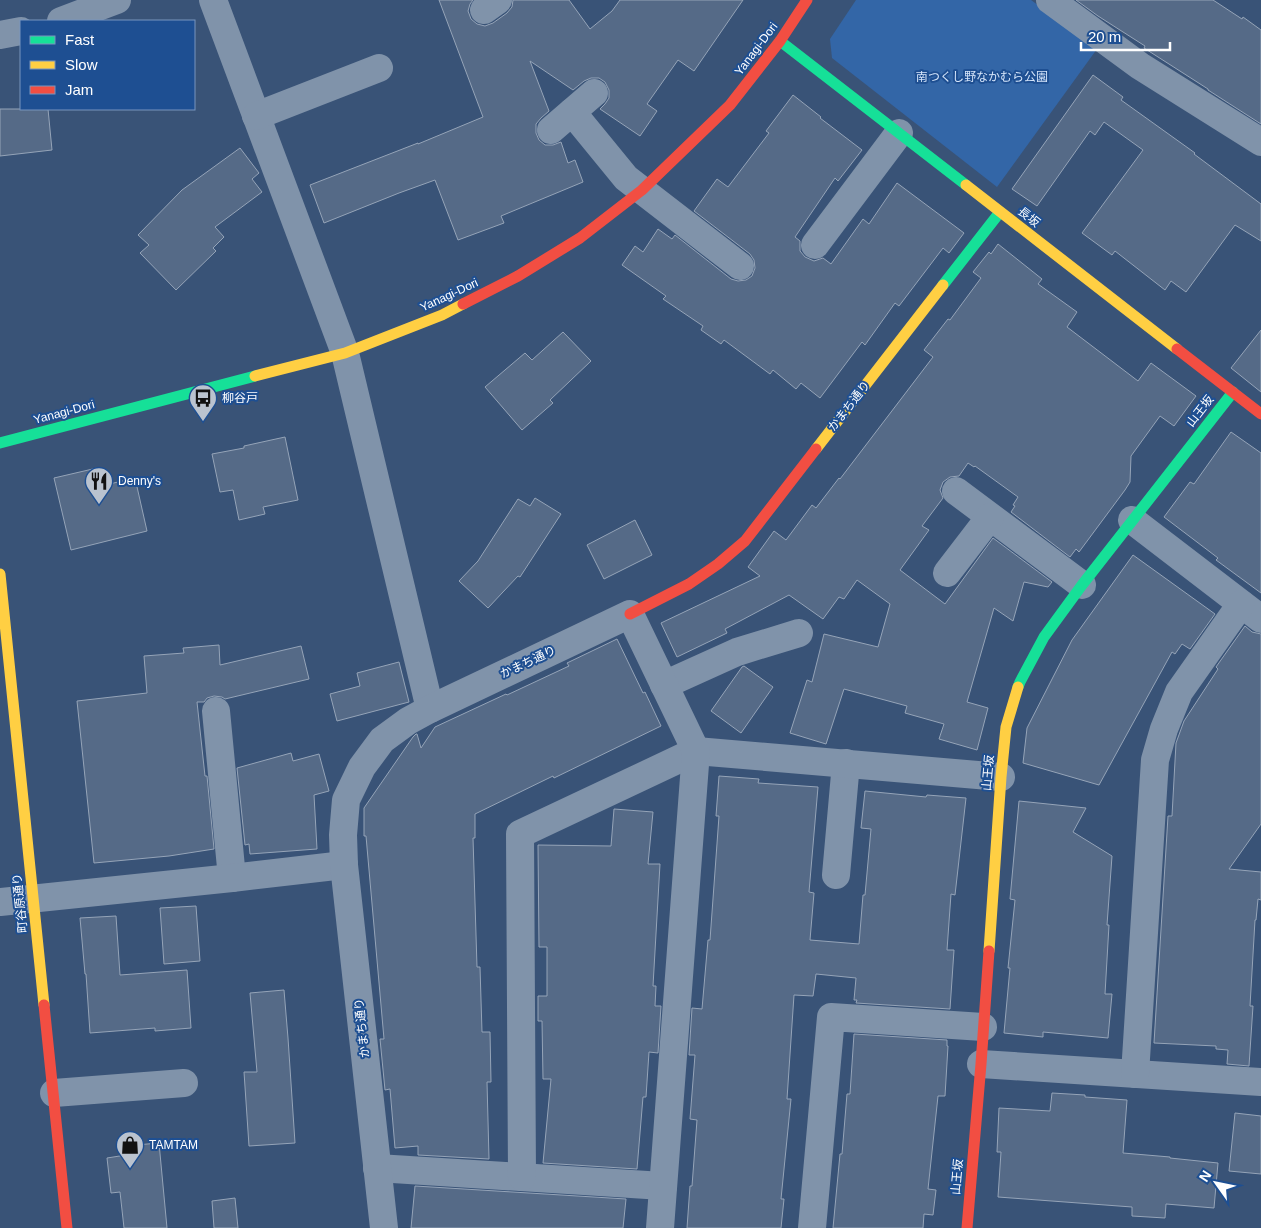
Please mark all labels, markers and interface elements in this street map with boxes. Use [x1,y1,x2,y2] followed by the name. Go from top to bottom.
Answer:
[20,20,195,110] legend
[732,20,780,78] street label: Yanagi-Dori
[1081,20,1170,52] scale bar
[1088,28,1121,45] text: 20 m
[65,31,95,48] text: Fast
[65,56,98,73] text: Slow
[916,70,1048,84] park label: 南つくし野なかむら公園
[65,81,93,98] text: Jam
[1015,204,1043,230] street label: 長坂
[418,275,480,315] street label: Yanagi-Dori
[825,378,873,434] street label: かまち通り
[188,383,218,422] bus stop icon: 柳谷戸
[222,391,258,405] place label: 柳谷戸
[1183,393,1217,429] street label: 山王坂
[32,397,96,427] street label: Yanagi-Dori
[84,466,114,505] restaurant icon: Denny's
[118,474,161,488] place label: Denny's
[498,643,558,681] street label: かまち通り
[979,754,997,792] street label: 山王坂
[10,872,30,934] street label: 町谷原通り
[352,997,372,1059] street label: かまち通り
[115,1130,145,1169] shop icon: TAMTAM
[149,1138,198,1152] place label: TAMTAM
[948,1158,966,1196] street label: 山王坂
[1191,1158,1241,1208] north arrow
[1196,1167,1215,1185] text: N

